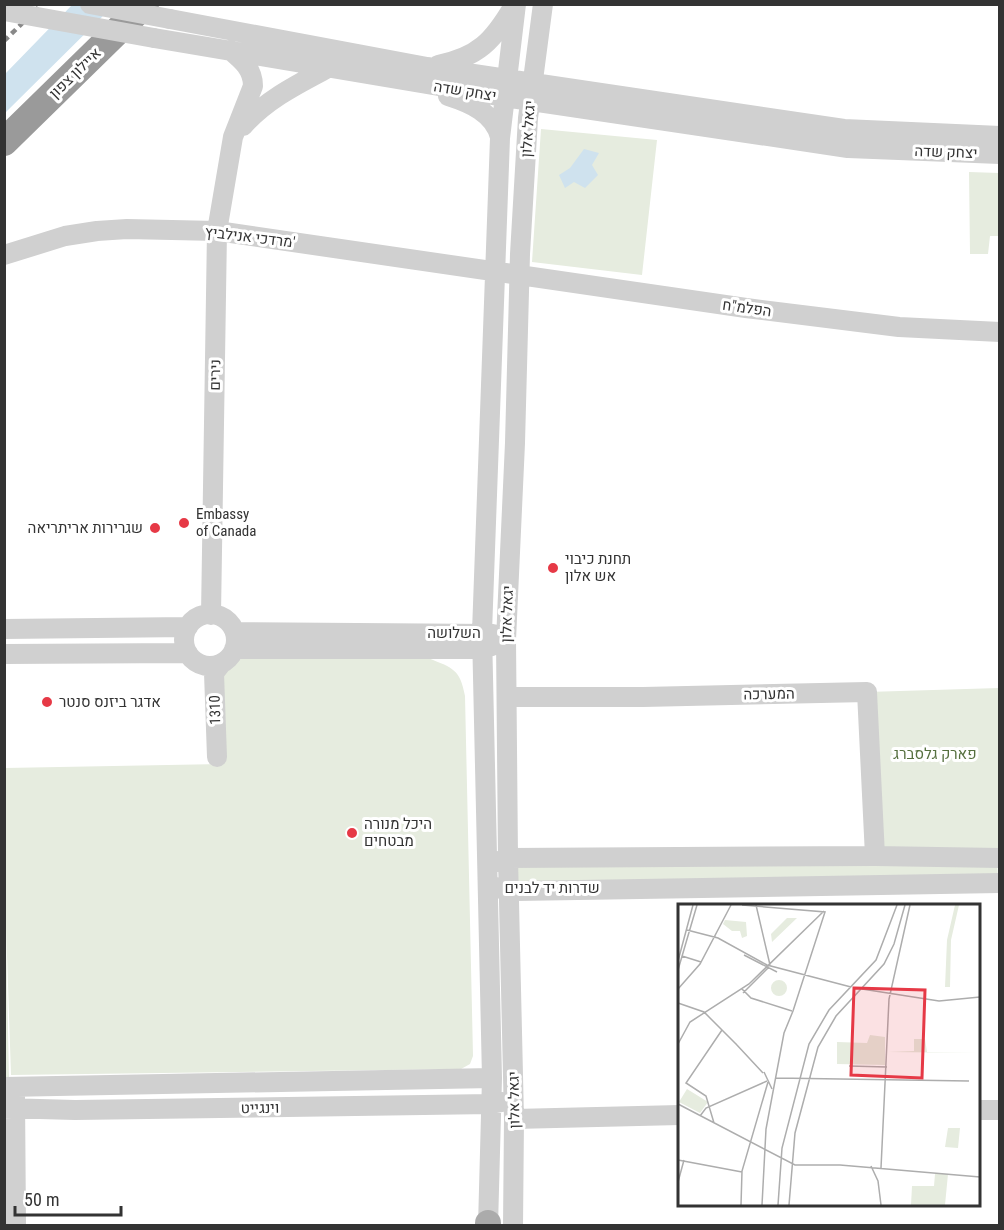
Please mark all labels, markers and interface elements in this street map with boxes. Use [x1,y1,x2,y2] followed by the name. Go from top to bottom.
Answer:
[45,44,105,102] street label: איילון צפון
[432,77,498,105] street label: יצחק שדה
[517,100,539,158] street label: יגאל אלון
[914,142,978,162] street label: יצחק שדה
[204,223,296,251] street label: מרדכי אנילביץ'
[721,296,773,320] street label: הפלמ"ח
[206,359,224,391] street label: נירים
[196,505,256,540] place label: Embassy of Canada
[177,516,191,530] marker: Embassy of Canada
[28,519,143,537] place label: שגרירות אריתריאה
[148,521,162,535] marker: שגרירות אריתריאה
[565,550,631,585] place label: תחנת כיבוי אש אלון
[546,561,560,575] marker: תחנת כיבוי אש אלון
[497,585,517,643] street label: יגאל אלון
[427,624,481,642] street label: השלושה
[743,685,795,703] street label: המערכה
[59,693,161,711] place label: אדגר ביזנס סנטר
[40,695,54,709] marker: אדגר ביזנס סנטר
[206,695,224,725] street label: 1310
[893,745,977,763] park label: פארק גלסברג
[364,815,432,850] place label: היכל מנורה מבטחים
[345,826,359,840] marker: היכל מנורה מבטחים
[504,879,600,897] street label: שדרות יד לבנים
[678,904,980,1206] inset map
[505,1071,523,1129] street label: יגאל אלון
[241,1099,279,1117] street label: וינגייט
[15,1179,122,1217] scale bar
[24,1189,59,1210] text: 50 m

